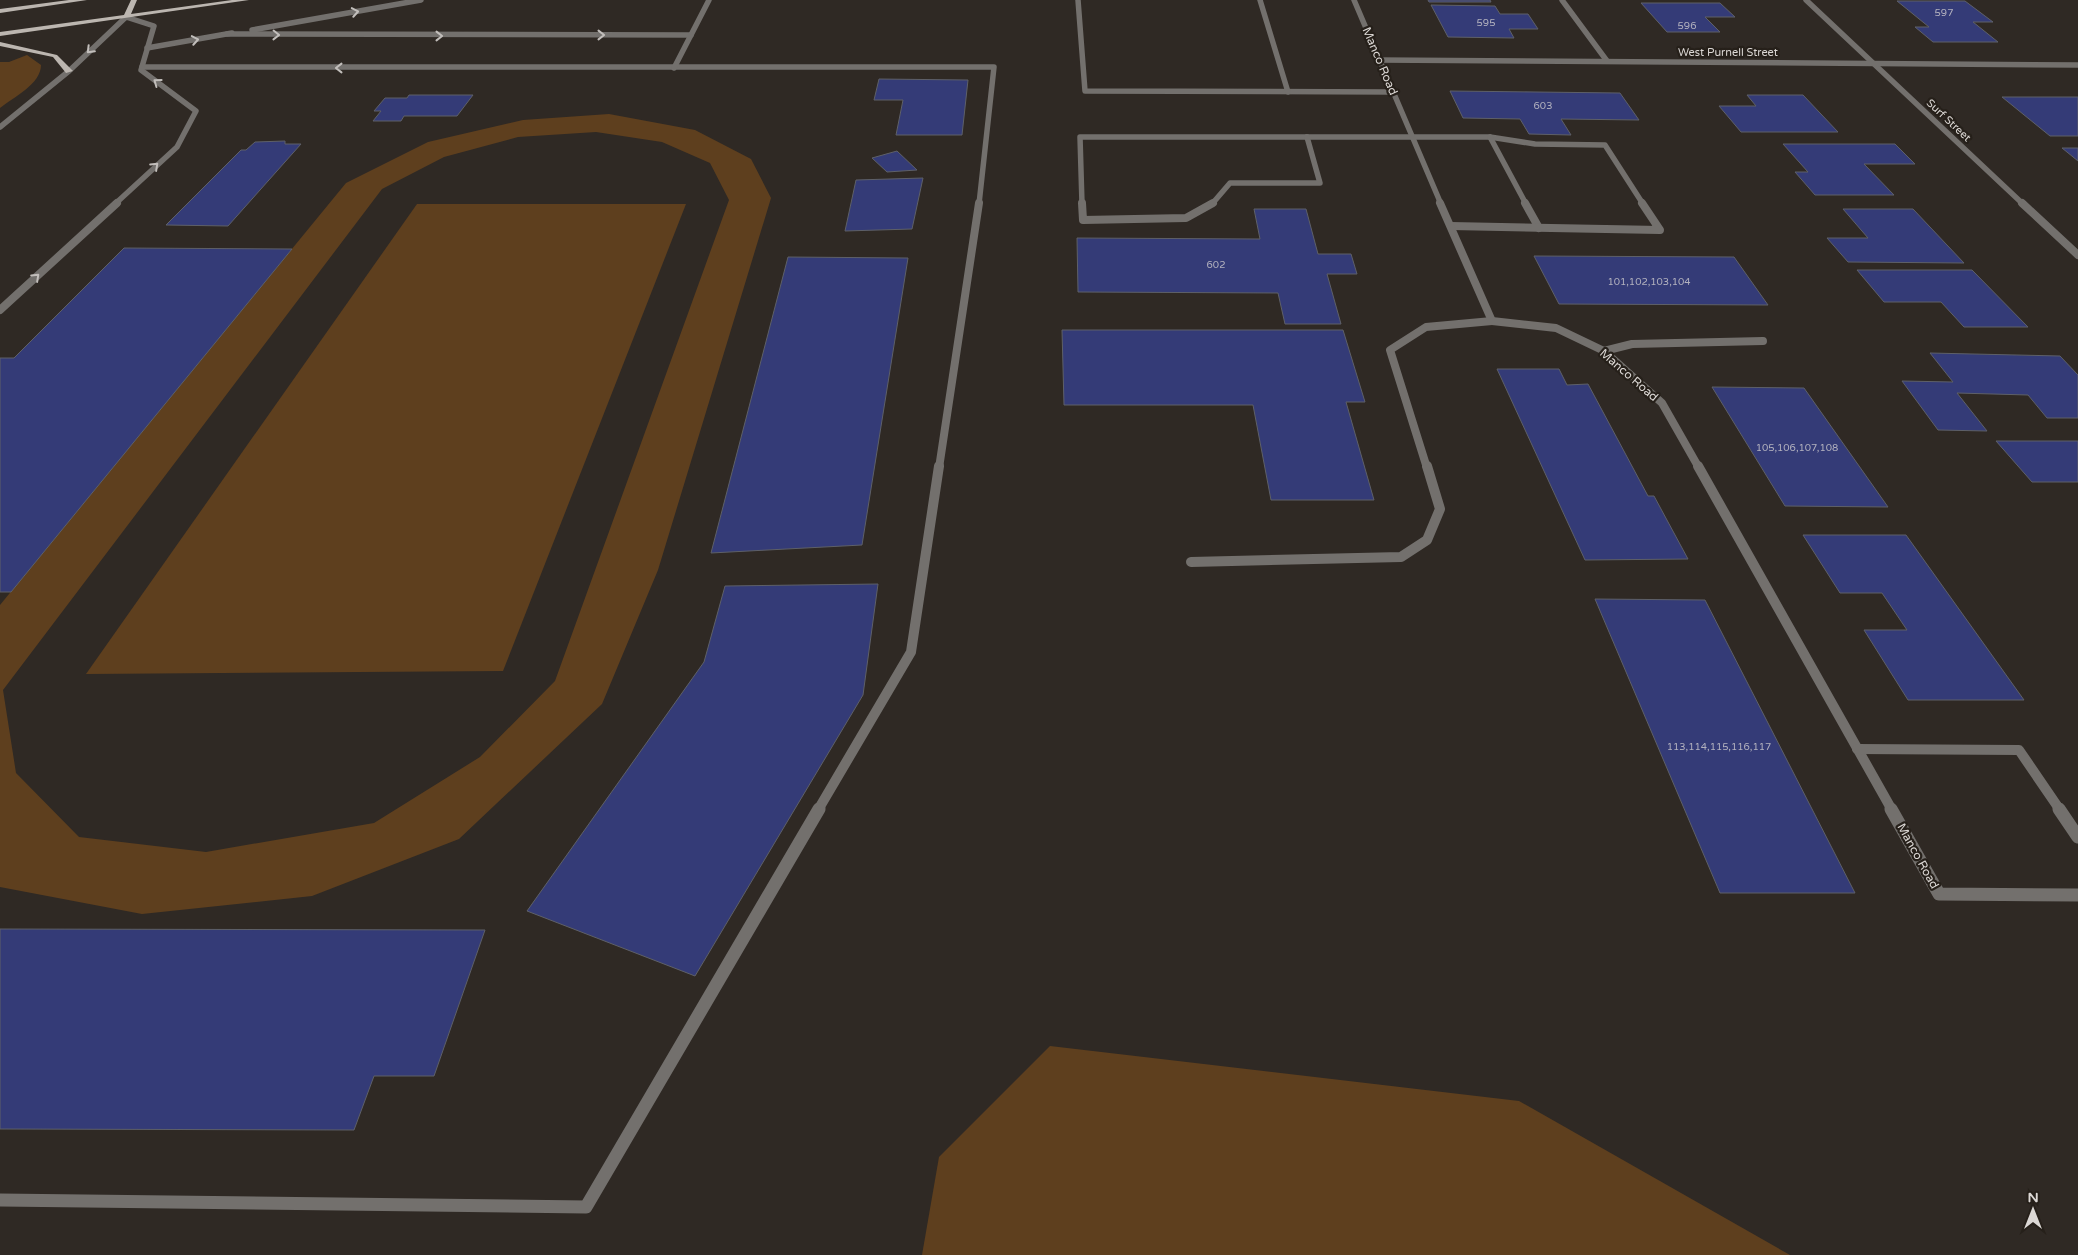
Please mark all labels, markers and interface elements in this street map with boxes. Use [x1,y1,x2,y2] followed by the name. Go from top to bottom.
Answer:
[351,7,360,17] one-way arrow
[1935,7,1953,19] house number: 597
[1477,17,1495,29] house number: 595
[1678,20,1696,32] house number: 596
[1359,25,1401,97] street label: Manco Road
[272,30,280,40] one-way arrow
[435,30,443,41] one-way arrow
[598,30,605,40] one-way arrow
[191,35,200,45] one-way arrow
[87,44,96,53] one-way arrow
[1678,46,1778,59] street label: West Purnell Street
[334,63,342,73] one-way arrow
[153,79,163,88] one-way arrow
[1924,96,1974,144] street label: Surf Street
[1534,100,1552,112] house number: 603
[150,163,159,172] one-way arrow
[1207,259,1225,271] house number: 602
[30,273,39,282] one-way arrow
[1607,276,1691,288] house number: 101,102,103,104
[1597,346,1661,404] street label: Manco Road
[1756,442,1838,454] house number: 105,106,107,108
[1667,741,1771,753] house number: 113,114,115,116,117
[1894,821,1942,891] street label: Manco Road
[2008,1185,2058,1235] north arrow
[2027,1189,2039,1206] text: N

